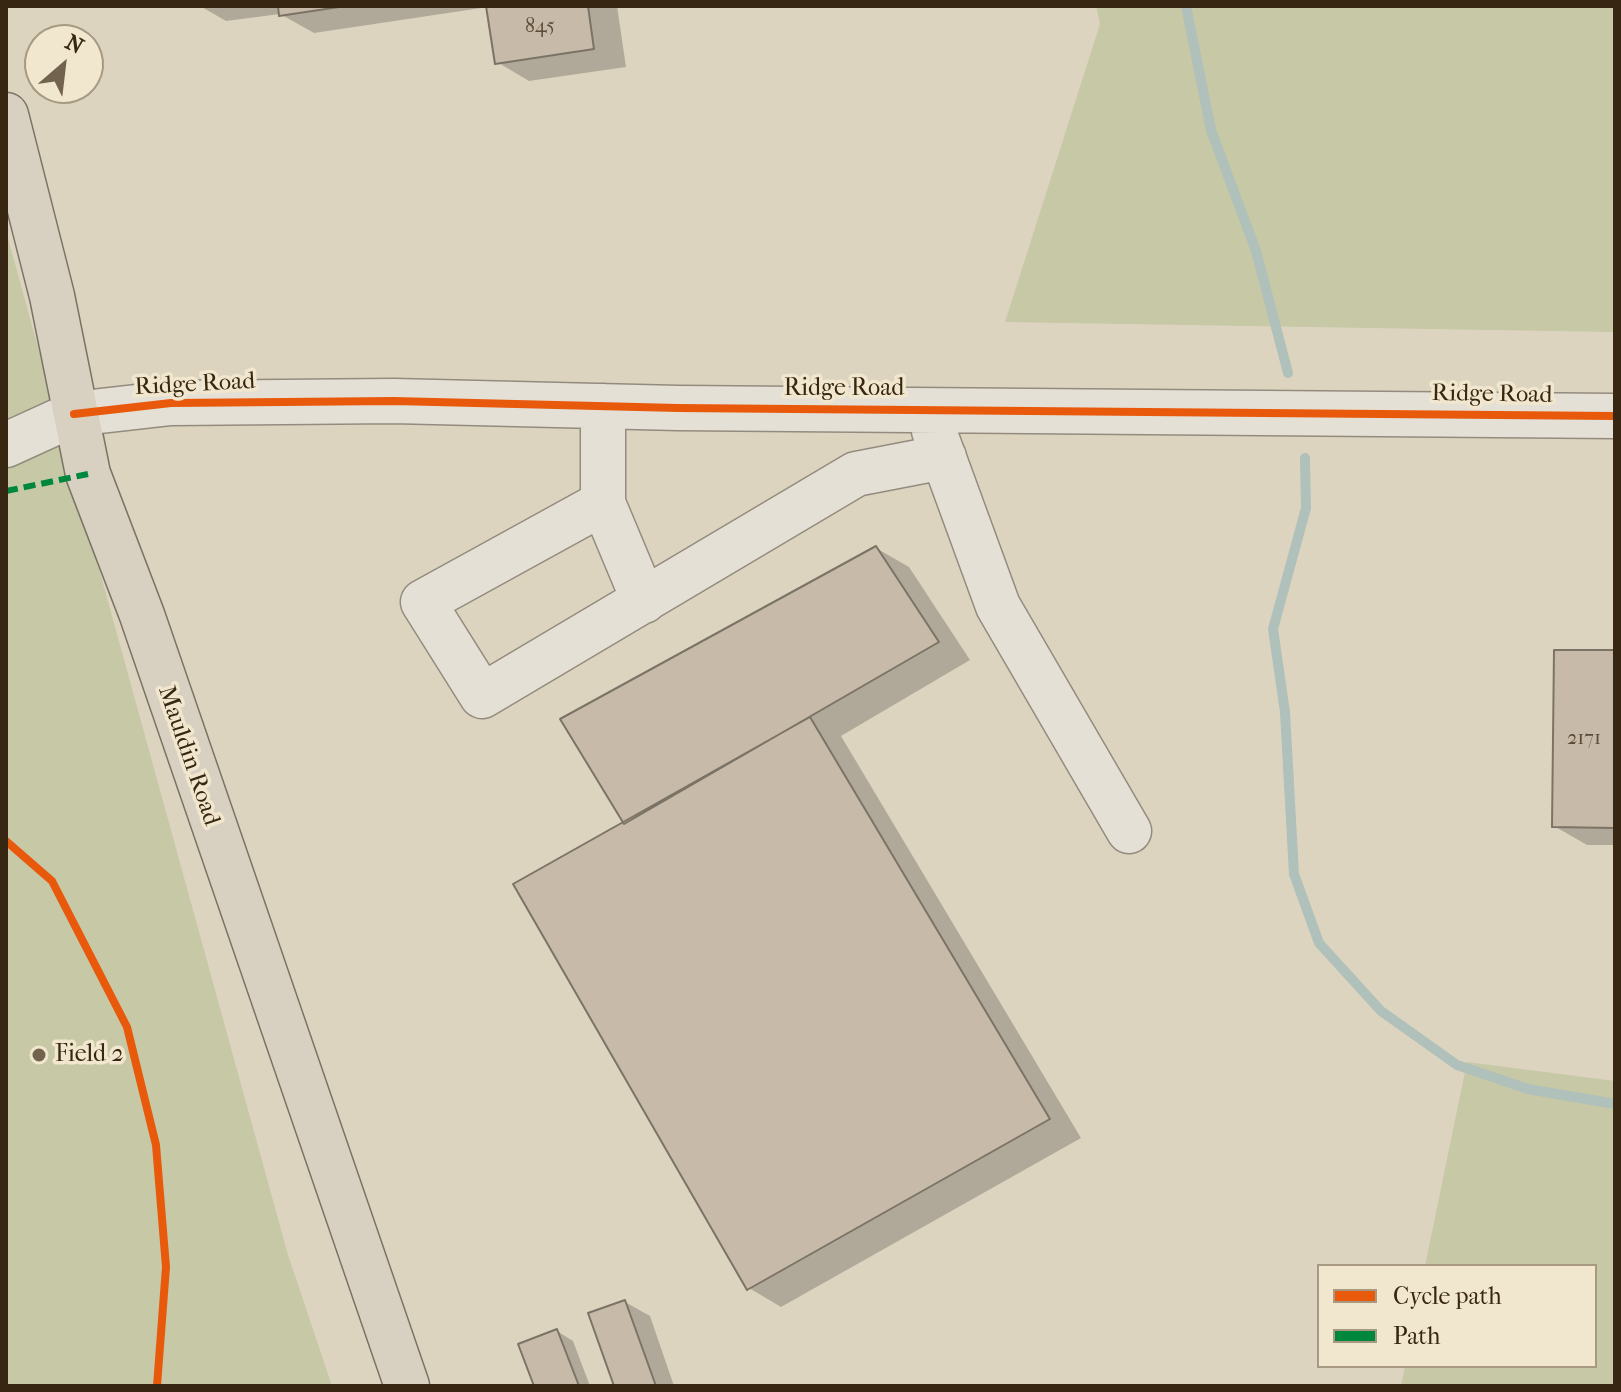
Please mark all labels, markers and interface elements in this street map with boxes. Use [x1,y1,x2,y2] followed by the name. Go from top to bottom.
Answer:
[525,15,555,39] house number: 845
[24,24,104,104] north arrow
[61,29,88,60] text: N
[134,367,256,403] street label: Ridge Road
[784,375,904,403] street label: Ridge Road
[1431,380,1553,410] street label: Ridge Road
[151,682,225,830] street label: Mauldin Road
[1567,727,1601,751] house number: 2171
[55,1041,124,1069] place label: Field 2
[30,1046,48,1064] marker: Field 2
[1317,1264,1597,1368] legend
[1393,1282,1502,1310] text: Cycle path
[1393,1322,1440,1350] text: Path

